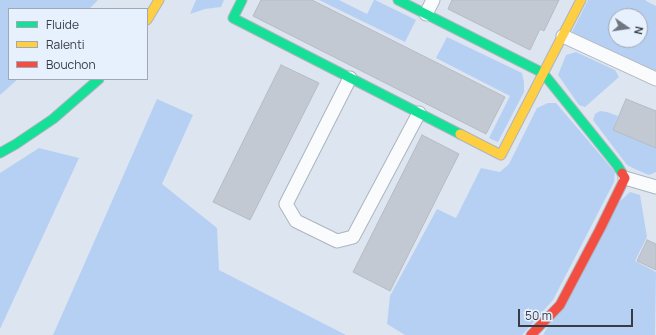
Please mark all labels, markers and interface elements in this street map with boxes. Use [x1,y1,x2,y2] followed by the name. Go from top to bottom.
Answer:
[8,8,148,80] legend
[608,8,648,48] north arrow
[46,16,79,33] text: Fluide
[631,25,647,36] text: N
[46,36,85,53] text: Ralenti
[46,56,96,73] text: Bouchon
[520,301,635,327] scale bar
[525,307,552,324] text: 50 m

